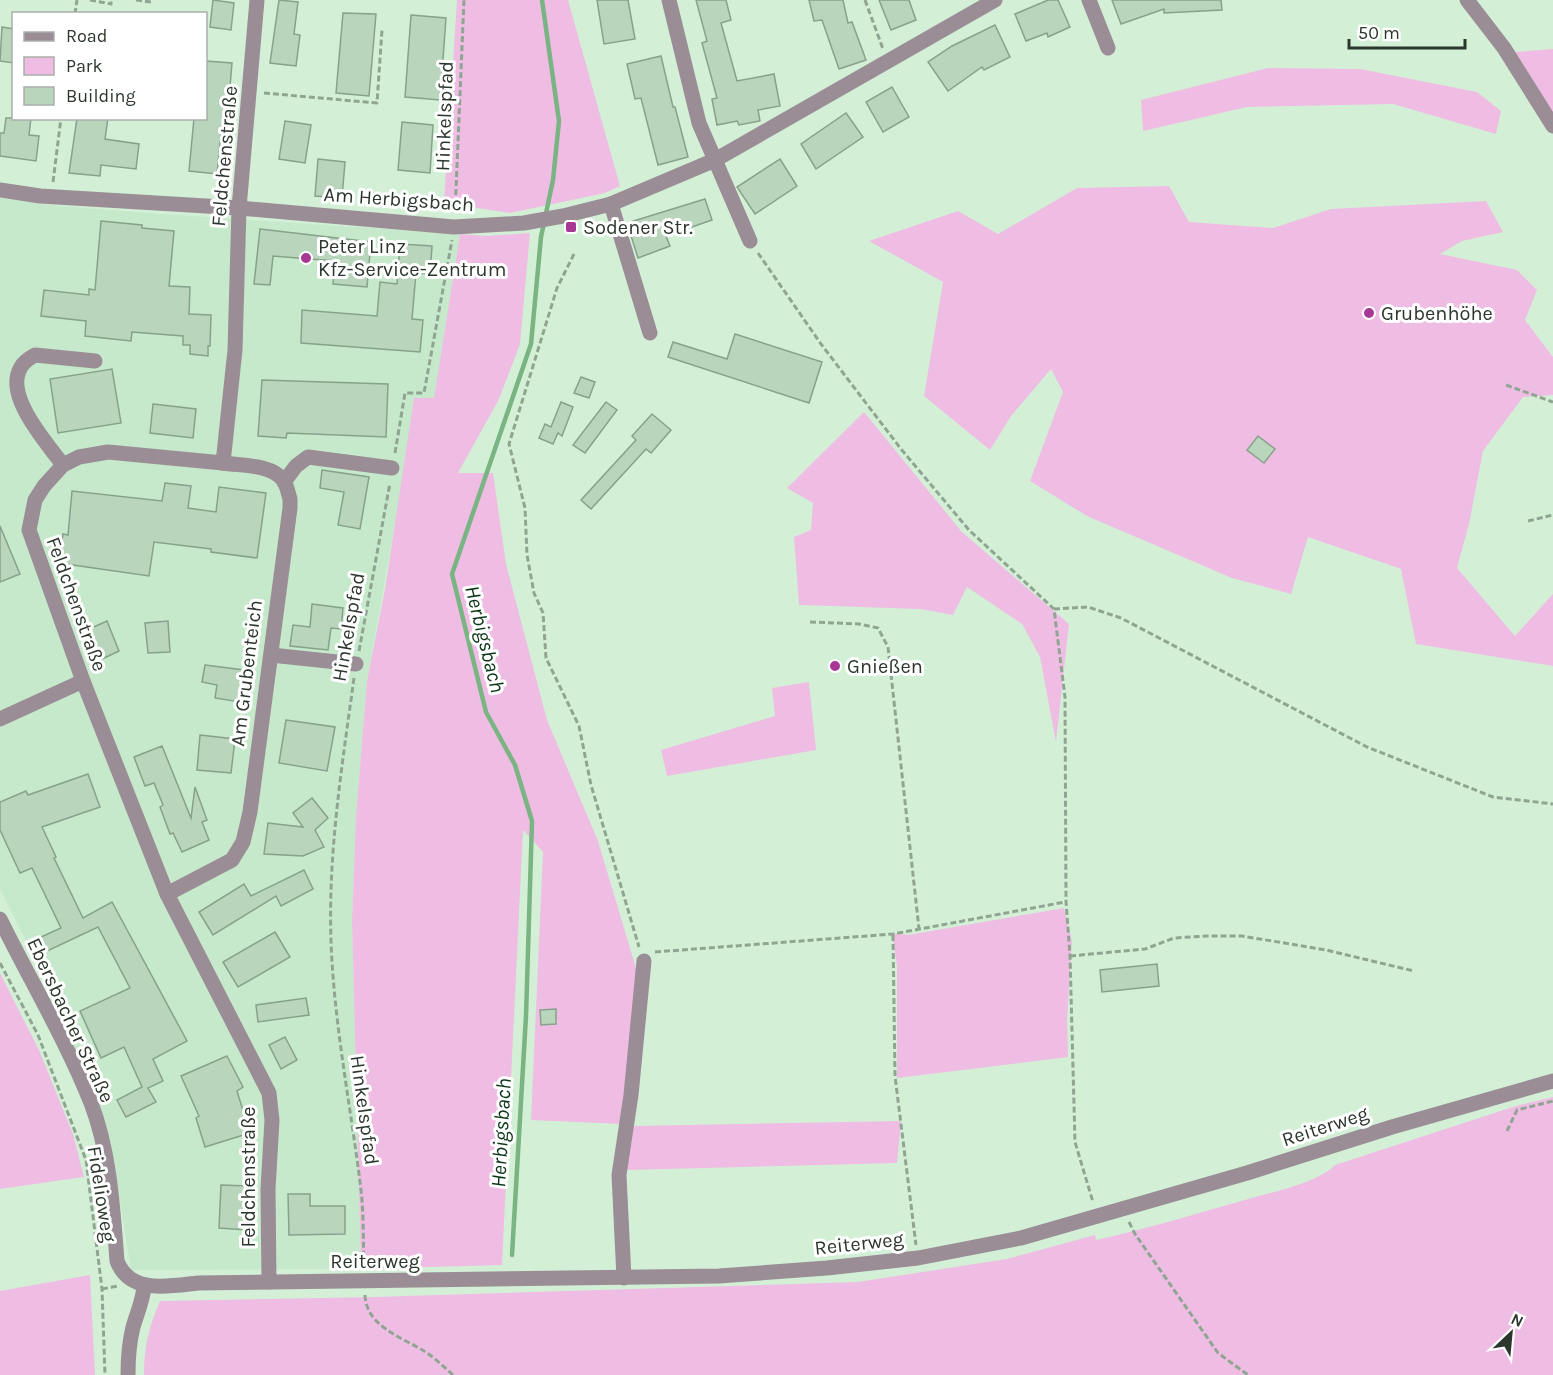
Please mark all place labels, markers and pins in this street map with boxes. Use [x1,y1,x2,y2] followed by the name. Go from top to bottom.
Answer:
[583,216,693,239] place label: Sodener Str.
[564,220,578,234] marker: Sodener Str.
[318,235,506,281] place label: Peter Linz Kfz-Service-Zentrum
[299,251,313,265] marker: Peter Linz Kfz-Service-Zentrum
[1381,302,1493,325] place label: Grubenhöhe
[1362,306,1376,320] marker: Grubenhöhe
[847,655,923,678] place label: Gnießen
[828,659,842,673] marker: Gnießen

